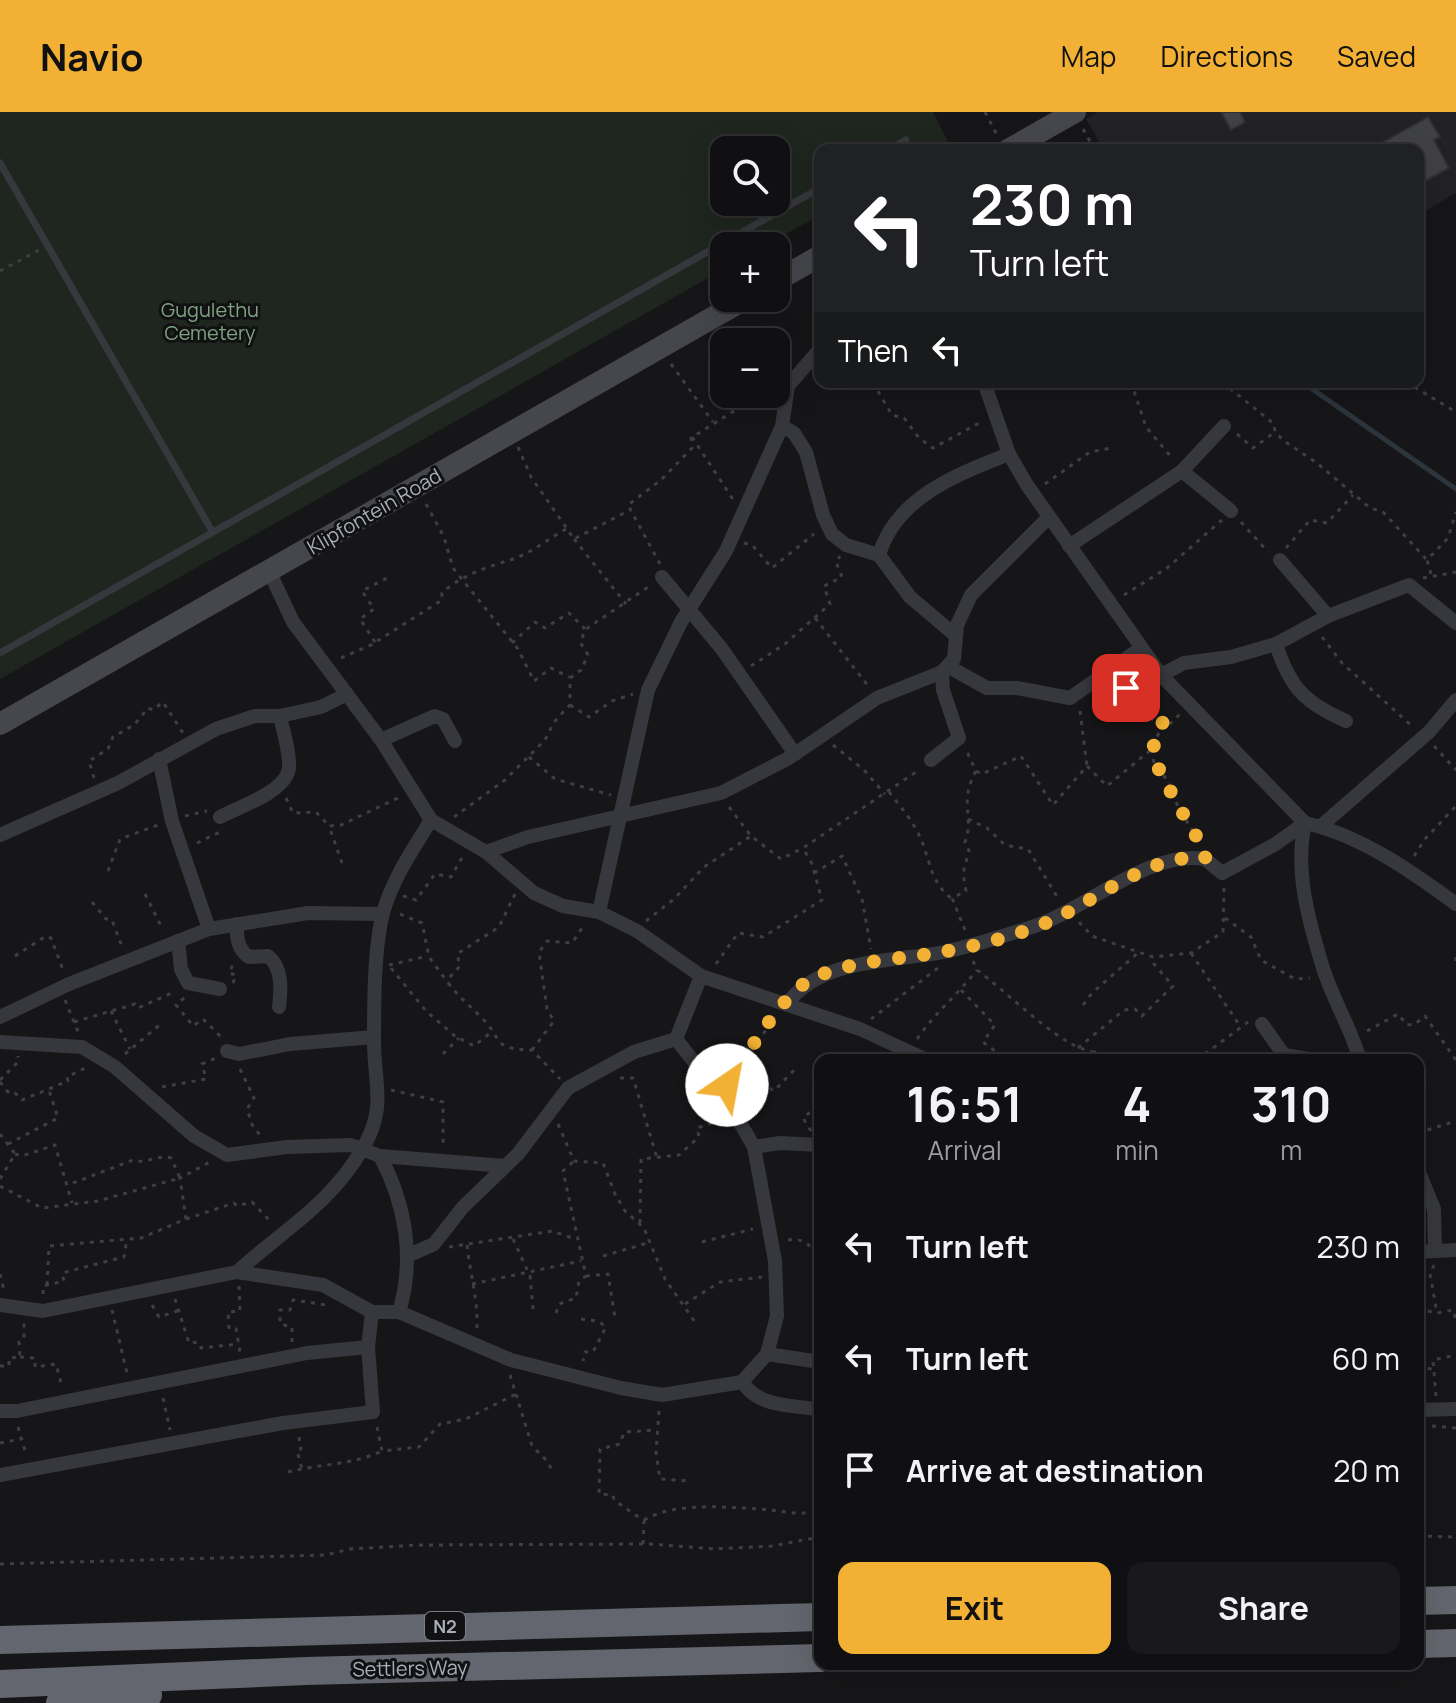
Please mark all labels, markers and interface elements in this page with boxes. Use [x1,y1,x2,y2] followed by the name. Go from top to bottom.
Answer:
[40,30,144,82] text: Navio
[1061,37,1116,75] text: Map
[1160,37,1293,75] text: Directions
[1337,37,1416,75] text: Saved
[710,136,790,408] map controls
[710,136,790,216] button: search
[970,165,1134,242] text: 230 m
[838,176,942,280] icon: left
[710,232,790,312] button: +
[970,238,1109,287] text: Turn left
[161,296,259,346] park label: Gugulethu Cemetery
[710,328,790,408] button: −
[925,328,969,372] icon: left
[838,330,909,371] text: Then
[302,462,446,560] street label: Klipfontein Road
[1092,654,1160,722] pin
[1104,666,1148,710] icon: arrive
[685,1043,769,1127] position arrow
[906,1071,1023,1136] text: 16:51
[1122,1071,1152,1136] text: 4
[1251,1071,1332,1136] text: 310
[927,1132,1002,1168] text: Arrival
[1115,1132,1159,1168] text: min
[1280,1132,1302,1168] text: m
[838,1224,882,1268] icon: left
[906,1226,1029,1267] text: Turn left
[1317,1226,1400,1267] text: 230 m
[838,1336,882,1380] icon: left
[906,1338,1029,1379] text: Turn left
[1332,1338,1400,1379] text: 60 m
[838,1448,882,1492] icon: arrive
[906,1450,1204,1491] text: Arrive at destination
[1333,1450,1400,1491] text: 20 m
[838,1562,1111,1654] button: Exit
[1127,1562,1400,1654] button: Share
[425,1612,465,1640] road number: N2
[352,1653,468,1683] street label: Settlers Way

